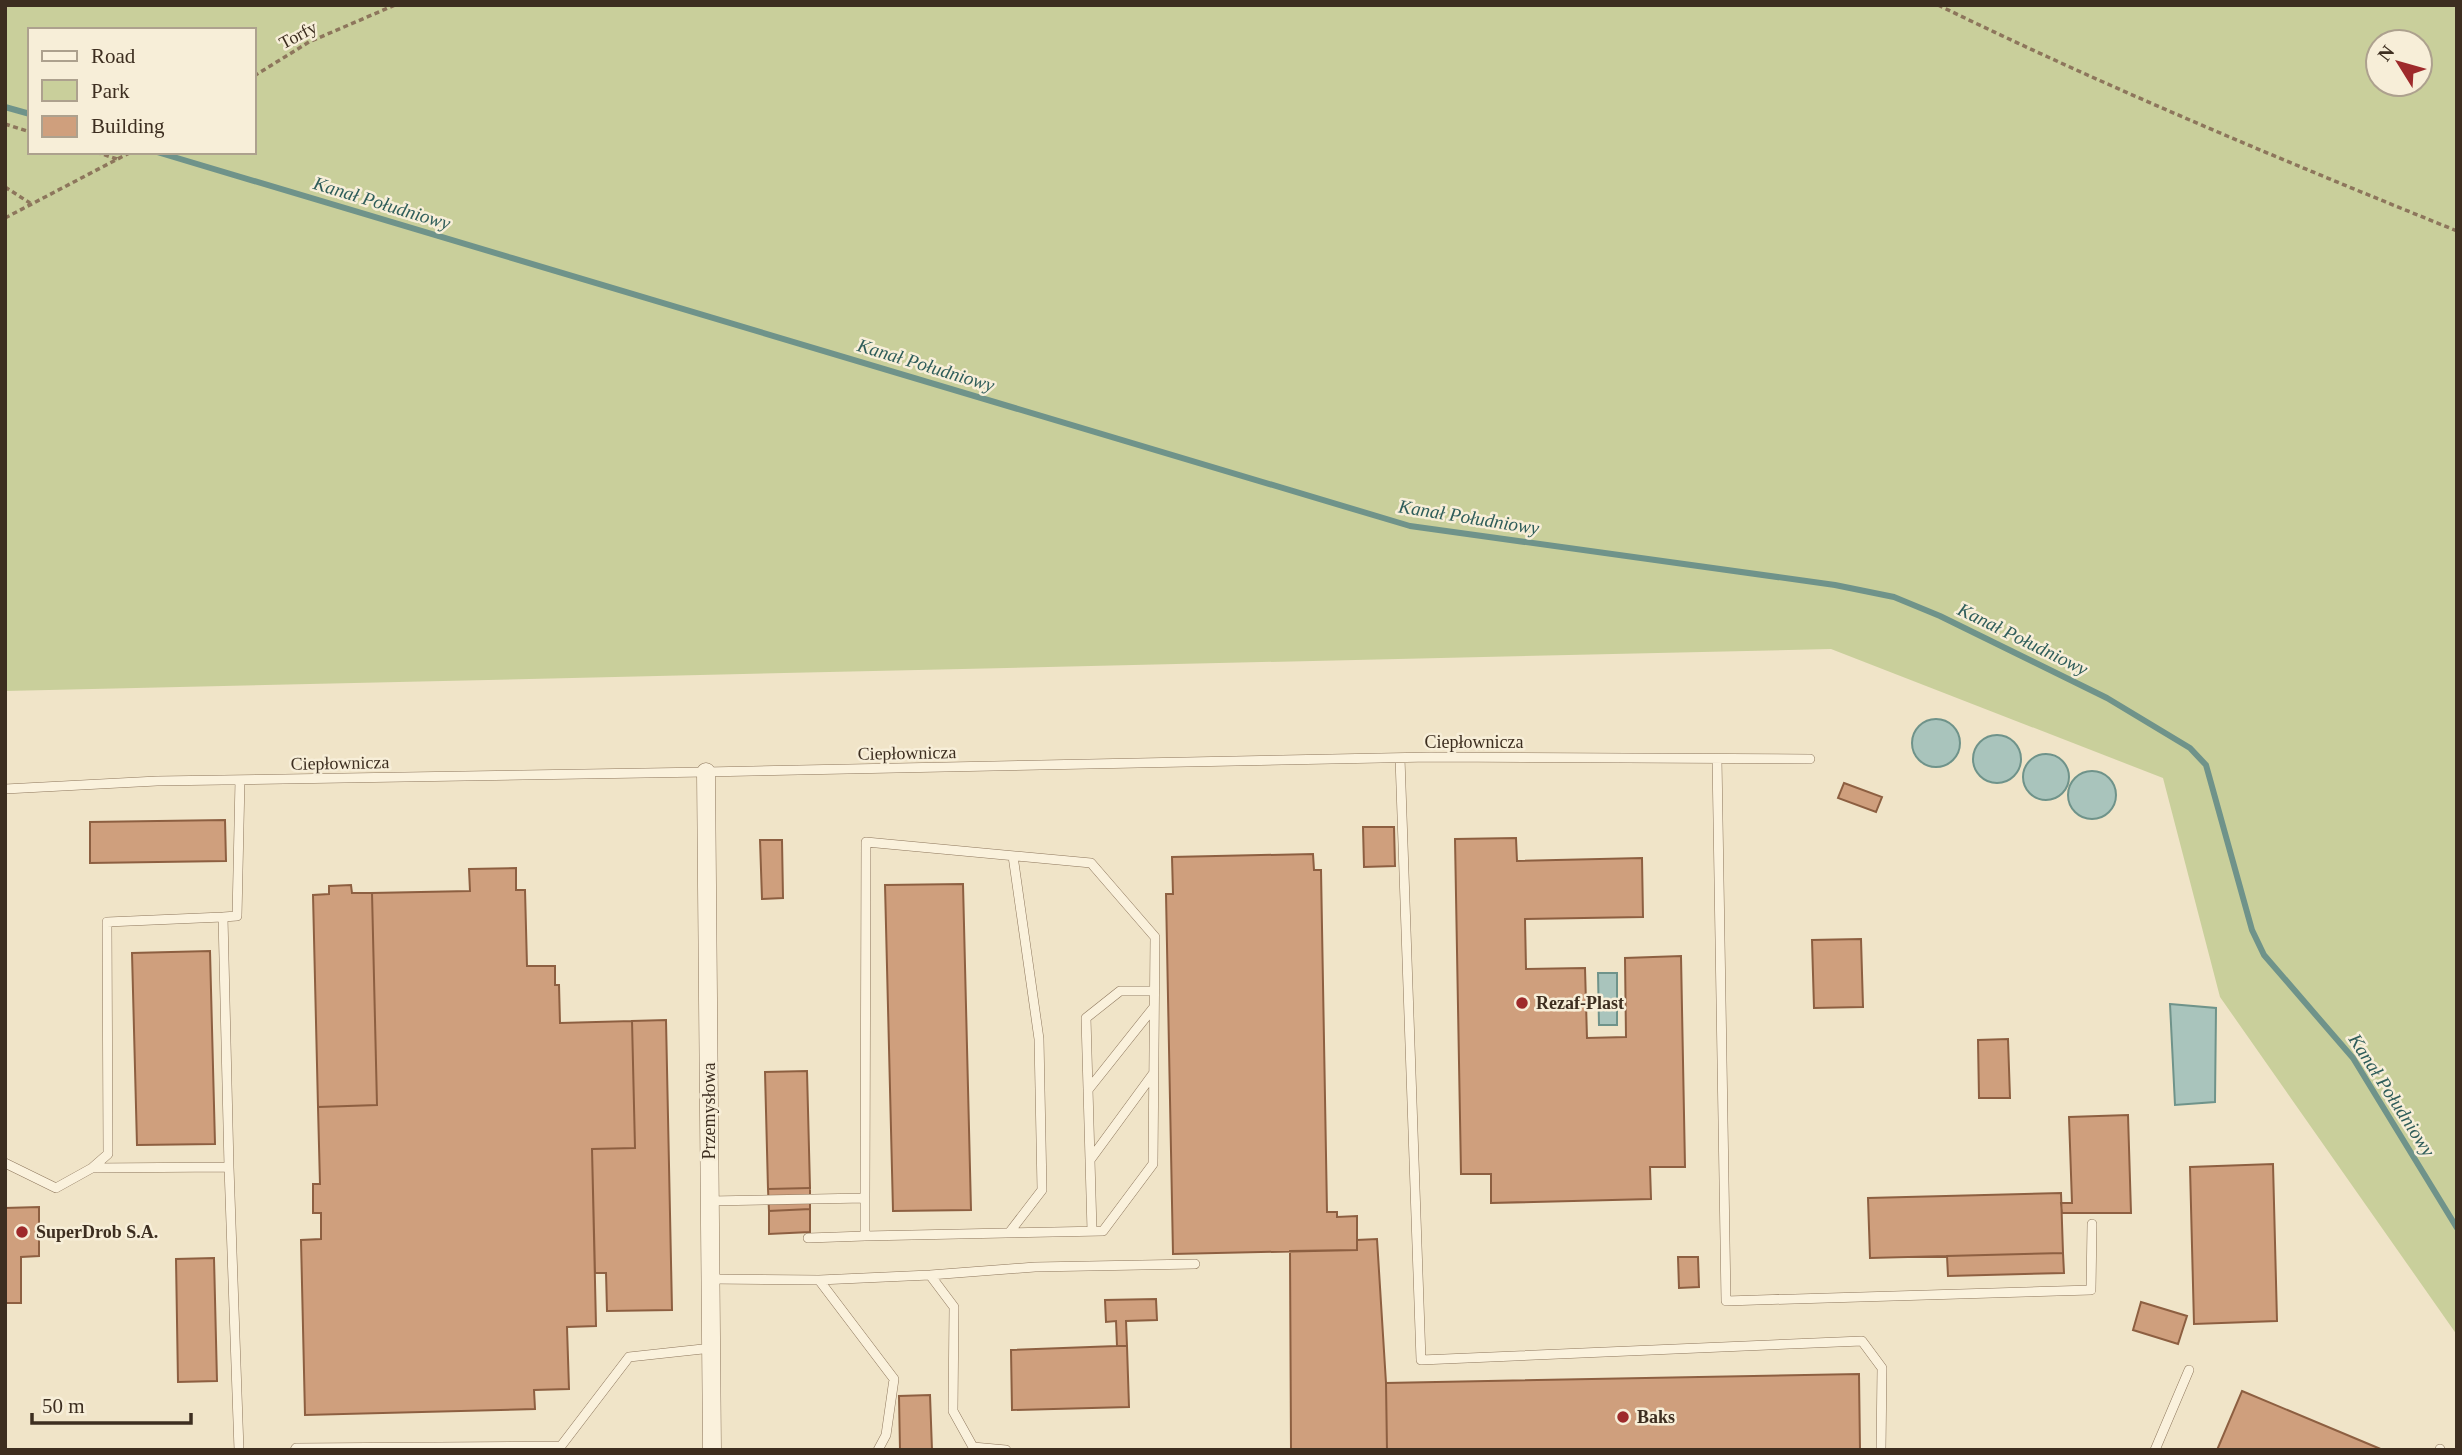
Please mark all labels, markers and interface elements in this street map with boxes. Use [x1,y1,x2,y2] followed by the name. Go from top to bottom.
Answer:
[276,17,320,53] street label: Torfy
[28,28,256,154] legend
[2364,28,2434,98] north arrow
[2373,41,2399,65] text: N
[91,44,136,68] text: Road
[91,79,130,103] text: Park
[91,114,165,138] text: Building
[310,172,453,234] water label: Kanał Południowy
[854,334,997,396] water label: Kanał Południowy
[1396,495,1541,539] water label: Kanał Południowy
[1954,598,2092,680] water label: Kanał Południowy
[1425,732,1523,752] street label: Ciepłownicza
[857,742,957,764] street label: Ciepłownicza
[290,752,390,774] street label: Ciepłownicza
[1536,993,1624,1013] place label: Rezaf-Plast
[1514,995,1530,1011] marker: Rezaf-Plast
[2344,1029,2440,1161] water label: Kanał Południowy
[699,1063,719,1159] street label: Przemysłowa
[36,1222,158,1242] place label: SuperDrob S.A.
[14,1224,30,1240] marker: SuperDrob S.A.
[32,1382,191,1426] scale bar
[42,1394,85,1418] text: 50 m
[1637,1407,1675,1427] place label: Baks
[1615,1409,1631,1425] marker: Baks

